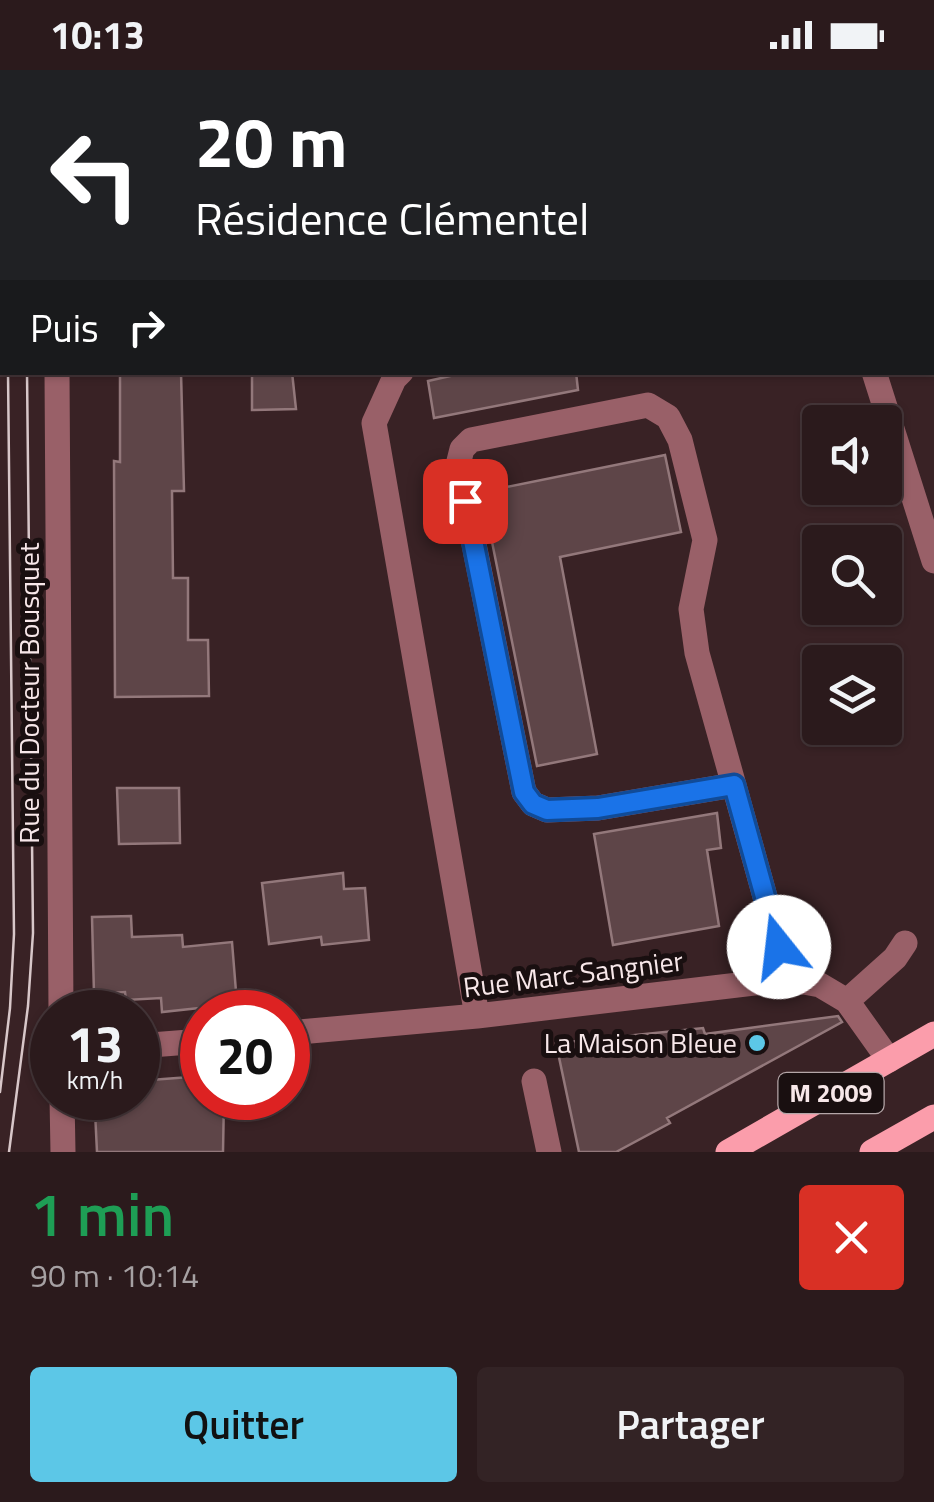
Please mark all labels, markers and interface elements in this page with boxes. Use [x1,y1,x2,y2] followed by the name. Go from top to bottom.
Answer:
[50,6,145,64] text: 10:13
[195,88,348,194] text: 20 m
[30,110,160,240] icon: left
[195,184,589,252] text: Résidence Clémentel
[30,299,99,357] text: Puis
[119,300,174,355] icon: right
[802,405,902,745] map controls
[802,405,902,505] button: sound
[423,459,508,544] pin
[438,474,493,529] icon: arrive
[802,525,902,625] button: search
[7,542,50,844] street label: Rue du Docteur Bousquet
[802,645,902,745] button: layers
[727,895,831,999] position arrow
[460,939,686,1008] street label: Rue Marc Sangnier
[180,990,310,1120] speed limit sign: 20
[67,1005,123,1081] text: 13
[544,1021,737,1064] place label: La Maison Bleue
[746,1032,768,1054] marker: La Maison Bleue
[67,1061,123,1099] text: km/h
[778,1073,884,1113] road number: M 2009
[30,1168,174,1259] text: 1 min
[799,1185,904,1290] button: close
[30,1251,199,1299] text: 90 m · 10:14
[30,1367,457,1482] button: Quitter
[477,1367,904,1482] button: Partager

